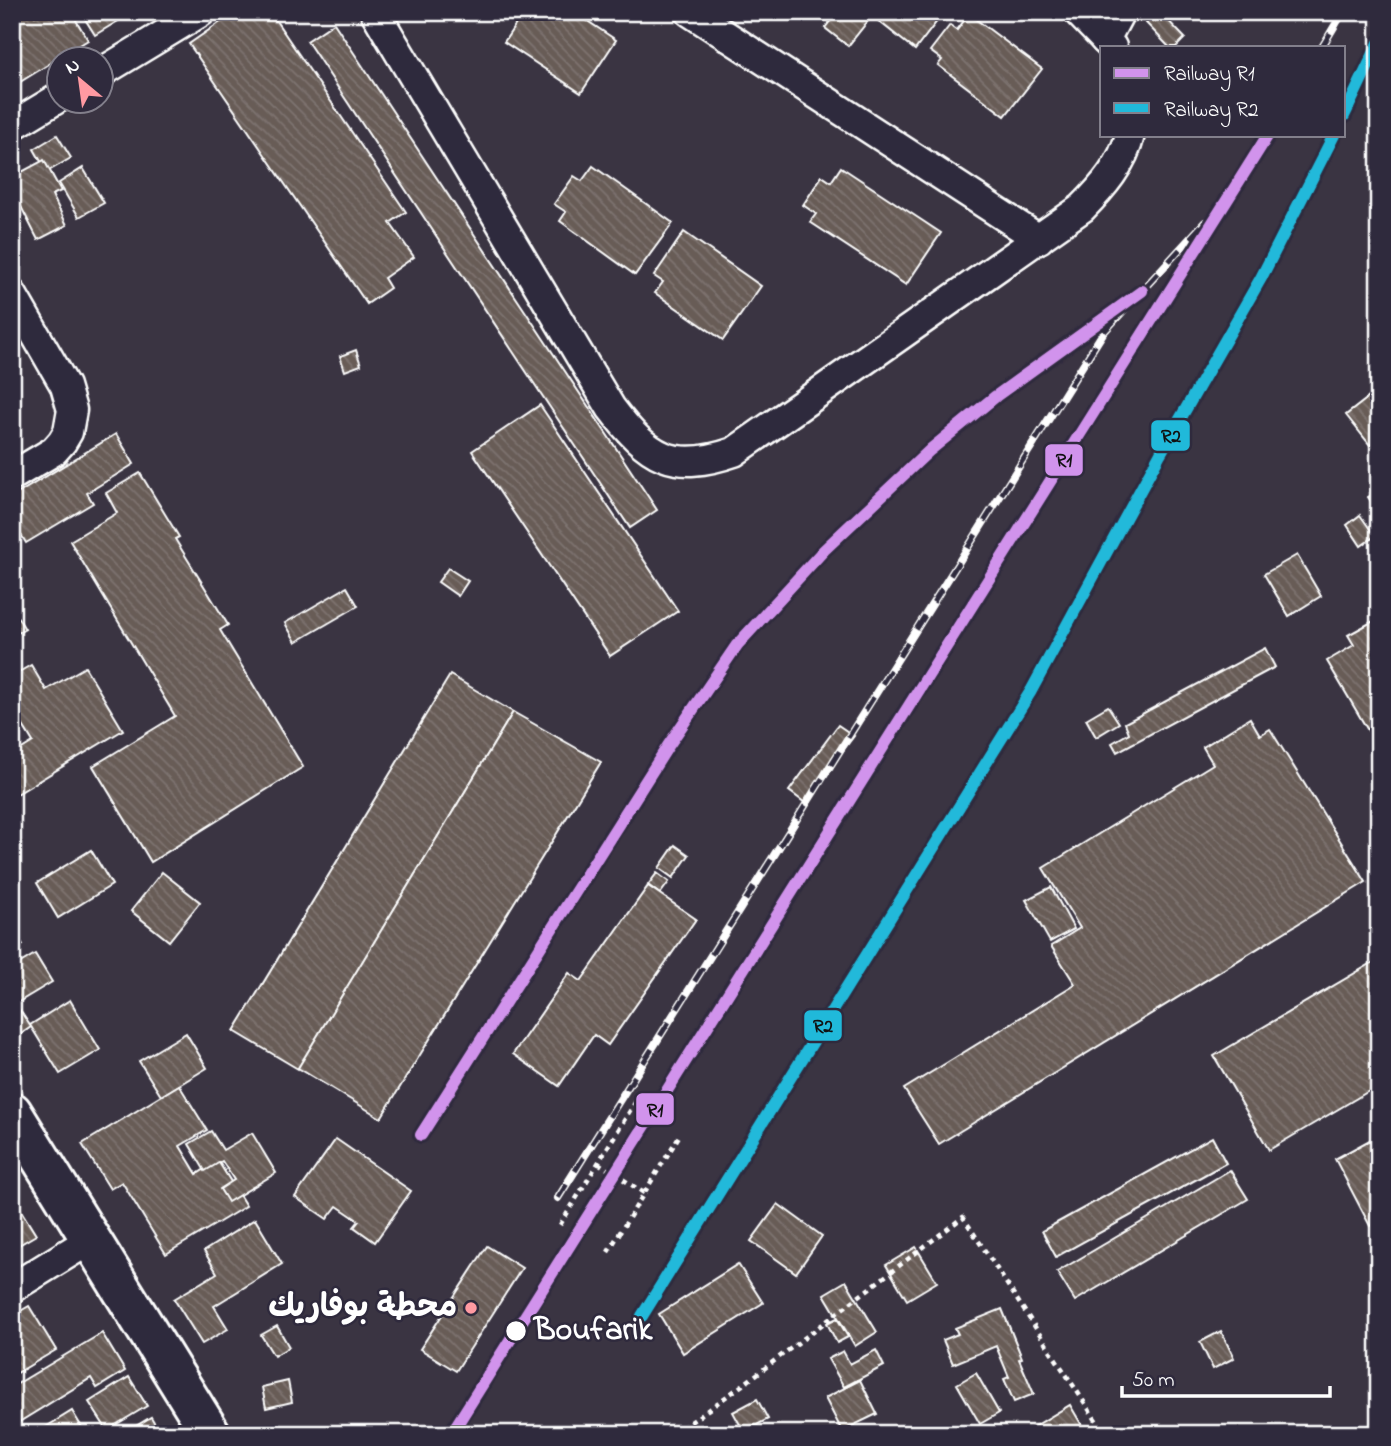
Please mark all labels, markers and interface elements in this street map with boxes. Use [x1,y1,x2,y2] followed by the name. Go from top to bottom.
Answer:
[46,46,116,116] north arrow
[1100,46,1346,136] legend
[61,52,85,82] text: N
[1164,60,1255,92] text: Railway R1
[1164,96,1258,128] text: Railway R2
[1150,419,1191,452] line badge: R2
[1161,424,1182,451] text: R2
[1044,443,1084,477] line badge: R1
[1056,448,1072,475] text: R1
[803,1009,843,1042] line badge: R2
[813,1014,834,1041] text: R2
[635,1092,675,1126] line badge: R1
[647,1098,663,1125] text: R1
[268,1285,457,1332] place label: محطة بوفاريك
[463,1300,479,1316] marker: محطة بوفاريك
[532,1308,653,1355] place label: Boufarik
[504,1319,528,1343] marker: Boufarik
[1122,1355,1330,1399] scale bar
[1132,1366,1175,1396] text: 50 m

